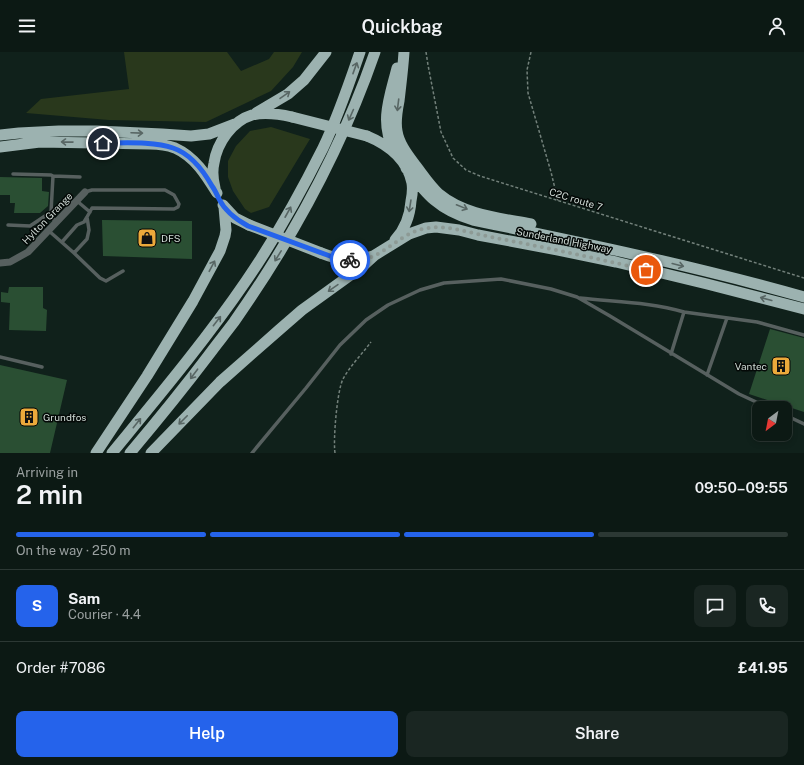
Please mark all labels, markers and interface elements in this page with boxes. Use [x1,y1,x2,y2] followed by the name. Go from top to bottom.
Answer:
[16,15,38,37] icon: menu
[766,15,788,37] icon: person
[361,16,443,37] text: Quickbag
[351,62,359,74] one-way arrow
[280,91,291,99] one-way arrow
[394,98,402,111] one-way arrow
[347,108,354,120] one-way arrow
[86,126,120,160] pin
[130,129,143,136] one-way arrow
[92,132,114,154] icon: home
[61,138,74,146] one-way arrow
[548,185,604,213] street label: C2C route 7
[19,189,75,246] street label: Hylton Grange
[406,199,414,212] one-way arrow
[456,204,468,212] one-way arrow
[285,206,293,218] one-way arrow
[515,225,613,255] street label: Sunderland Highway
[136,227,158,249] shop icon: DFS
[161,232,181,244] place label: DFS
[330,240,370,280] courier
[339,249,361,271] icon: bike
[273,250,281,262] one-way arrow
[629,253,663,287] pin
[635,259,657,281] icon: bag
[209,261,216,273] one-way arrow
[672,261,685,269] one-way arrow
[328,284,339,292] one-way arrow
[760,295,773,303] one-way arrow
[213,315,222,326] one-way arrow
[770,355,792,377] building icon: Vantec
[735,360,767,372] place label: Vantec
[190,368,199,379] one-way arrow
[752,401,792,441] north arrow
[752,401,792,441] map controls
[18,406,40,428] building icon: Grundfos
[43,411,86,423] place label: Grundfos
[178,415,188,425] one-way arrow
[132,417,141,428] one-way arrow
[16,465,78,480] text: Arriving in
[16,479,83,510] text: 2 min
[695,479,788,496] text: 09:50–09:55
[16,543,131,558] text: On the way · 250 m
[694,585,736,627] button: chat
[746,585,788,627] button: phone
[68,590,100,607] text: Sam
[32,597,42,614] text: S
[68,607,141,622] text: Courier · 4.4
[16,659,105,676] text: Order #7086
[738,659,788,676] text: £41.95
[16,711,398,757] button: Help
[406,711,788,757] button: Share

